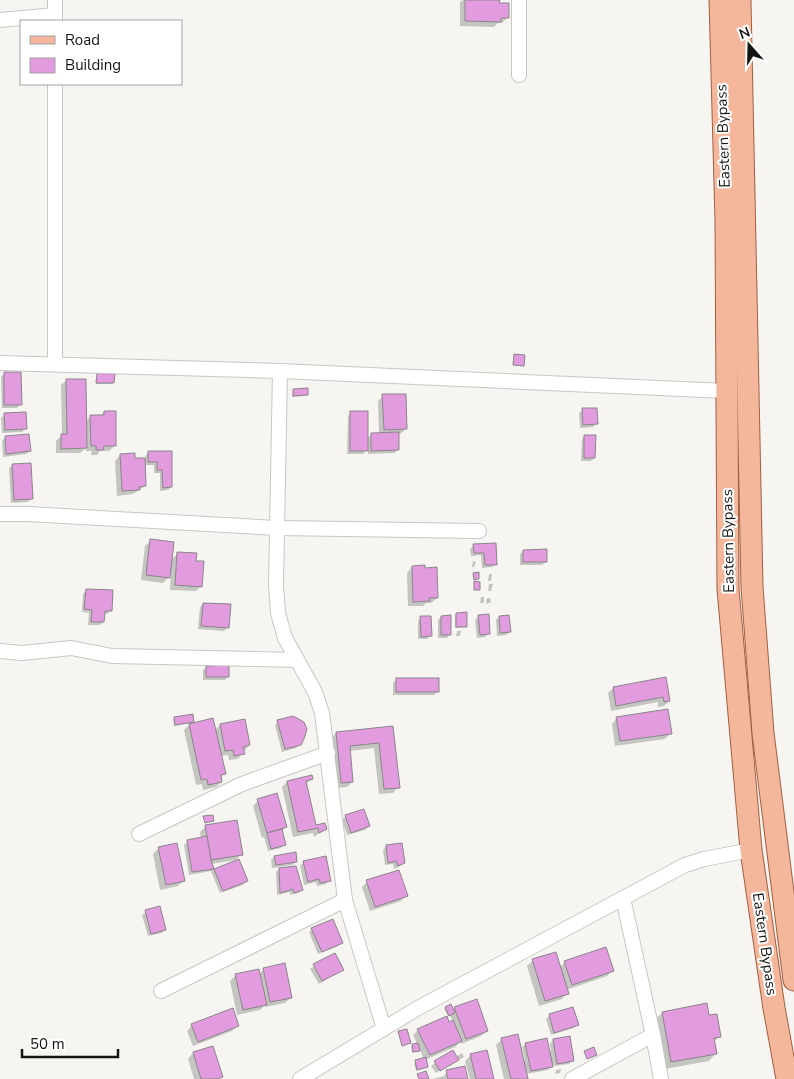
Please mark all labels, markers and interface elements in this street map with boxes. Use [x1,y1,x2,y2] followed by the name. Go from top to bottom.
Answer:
[20,20,182,85] legend
[724,20,774,70] north arrow
[737,23,753,44] text: N
[65,30,100,50] text: Road
[65,55,121,75] text: Building
[711,84,735,188] street label: Eastern Bypass
[717,489,739,593] street label: Eastern Bypass
[748,891,782,997] street label: Eastern Bypass
[22,1026,119,1058] scale bar
[30,1034,65,1054] text: 50 m

